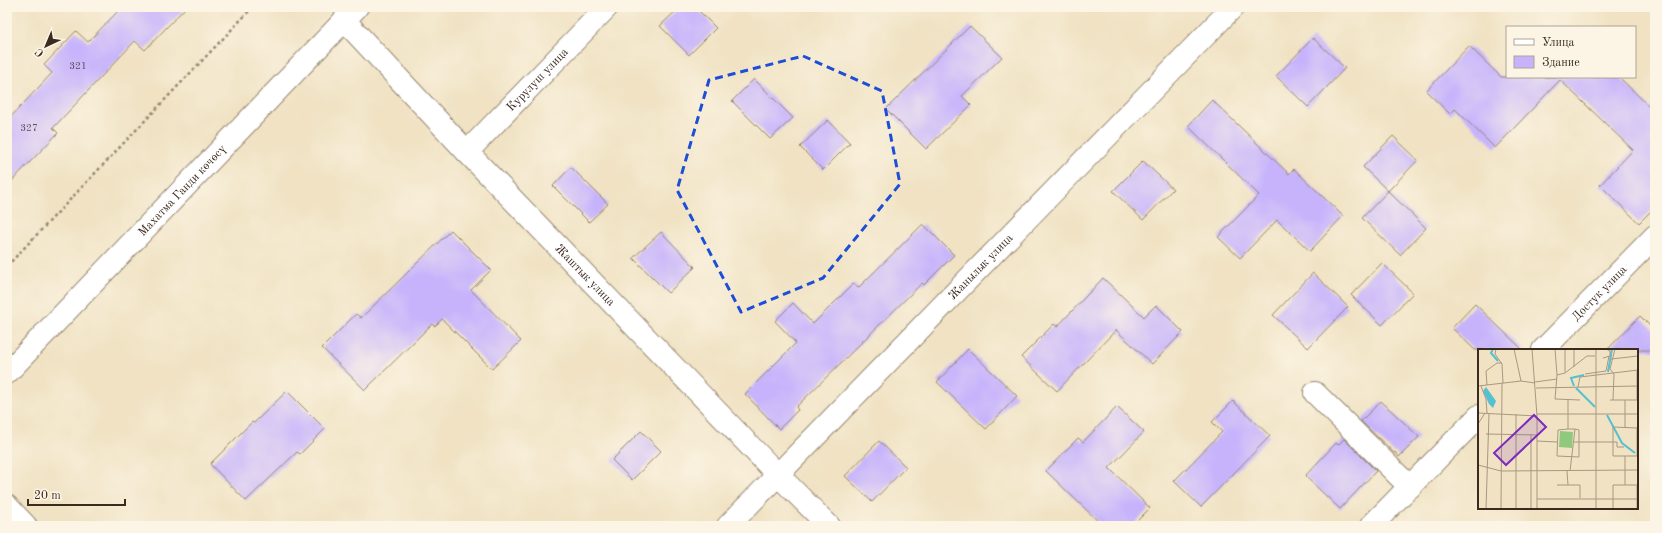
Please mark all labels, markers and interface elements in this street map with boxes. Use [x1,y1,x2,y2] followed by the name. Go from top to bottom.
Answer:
[26,26,66,66] north arrow
[1506,26,1636,78] legend
[1542,37,1575,49] text: Улица
[34,46,47,59] text: С
[505,46,571,114] street label: Курулуш улица
[1542,57,1580,69] text: Здание
[69,61,87,71] house number: 321
[20,123,38,133] house number: 327
[136,143,229,239] street label: Махатма Ганди көчөсү
[947,232,1016,302] street label: Жанылык улица
[552,242,617,309] street label: Жаштык улица
[1570,264,1629,324] street label: Достук улица
[1478,349,1638,509] inset map
[28,481,125,507] scale bar
[34,490,61,502] text: 20 m

